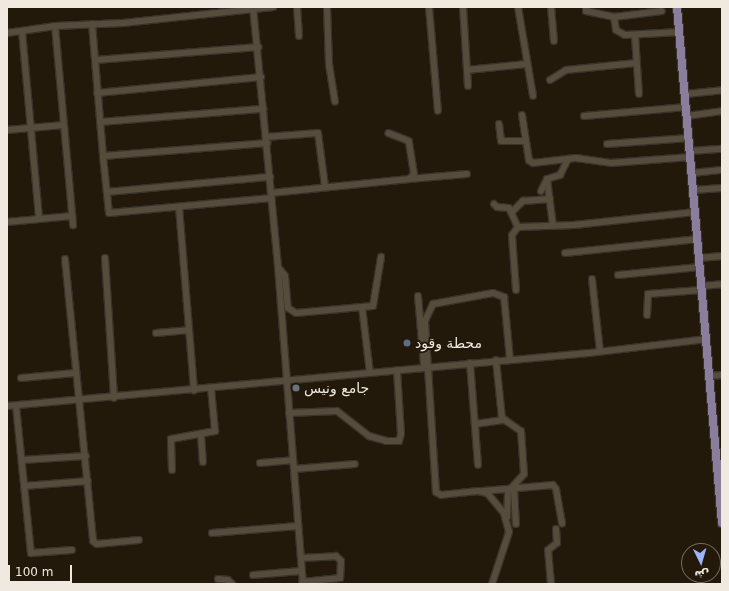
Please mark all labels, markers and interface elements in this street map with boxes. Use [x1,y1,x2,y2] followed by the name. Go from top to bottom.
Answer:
[415,335,482,351] place label: محطة وقود
[402,338,412,348] marker: محطة وقود
[304,380,369,396] place label: جامع ونيس
[291,383,301,393] marker: جامع ونيس
[681,543,721,583] north arrow
[10,557,74,583] scale bar
[15,565,53,579] text: 100 m
[694,567,710,582] text: ش

